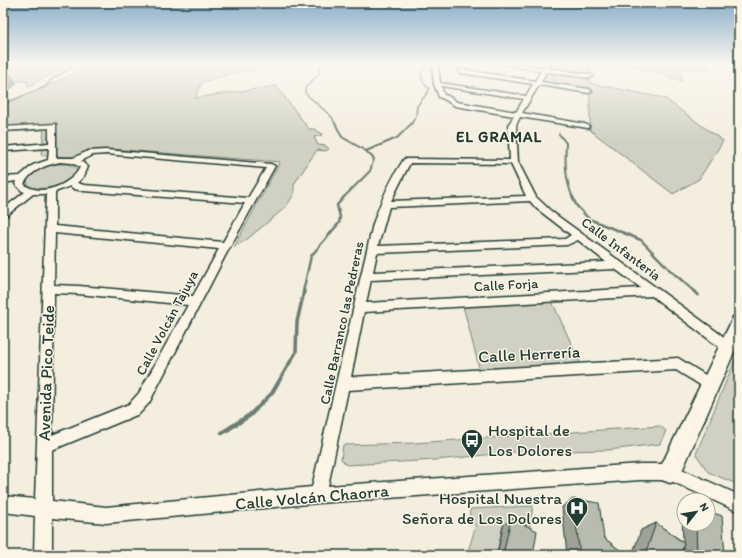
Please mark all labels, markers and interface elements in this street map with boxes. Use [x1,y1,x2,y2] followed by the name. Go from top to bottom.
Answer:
[456,128,542,146] district label: EL GRAMAL
[578,214,664,284] street label: Calle Infantería
[316,240,368,406] street label: Calle Barranco las Pedreras
[132,267,202,378] street label: Calle Volcán Tajuya
[473,275,539,295] street label: Calle Forja
[34,305,58,441] street label: Avenida Pico Teide
[478,341,580,367] street label: Calle Herrería
[488,420,572,460] place label: Hospital de Los Dolores
[459,427,485,460] bus stop icon: Hospital de Los Dolores
[234,480,390,514] street label: Calle Volcán Chaorra
[402,488,562,528] place label: Hospital Nuestra Señora de Los Dolores
[676,492,716,532] north arrow
[564,495,590,528] hospital icon: Hospital Nuestra Señora de Los Dolores
[697,501,712,514] text: N

